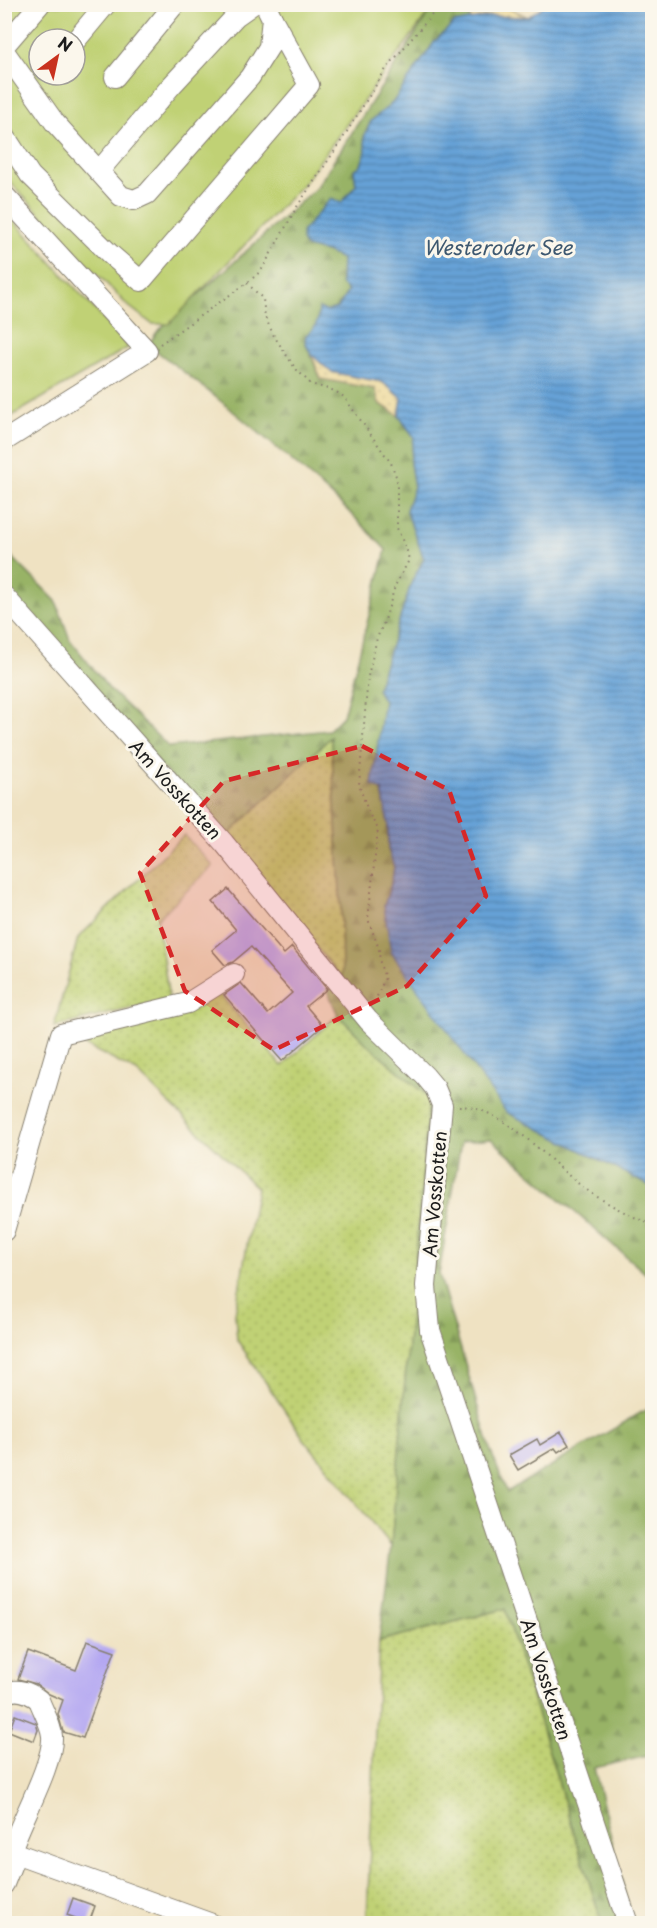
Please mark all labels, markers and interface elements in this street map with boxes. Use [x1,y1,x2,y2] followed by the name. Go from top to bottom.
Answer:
[27,27,87,87] north arrow
[54,30,78,57] text: N
[423,232,574,262] water label: Westeroder See
[124,733,228,845] street label: Am Vosskotten
[415,1130,453,1258] street label: Am Vosskotten
[515,1614,579,1744] street label: Am Vosskotten

